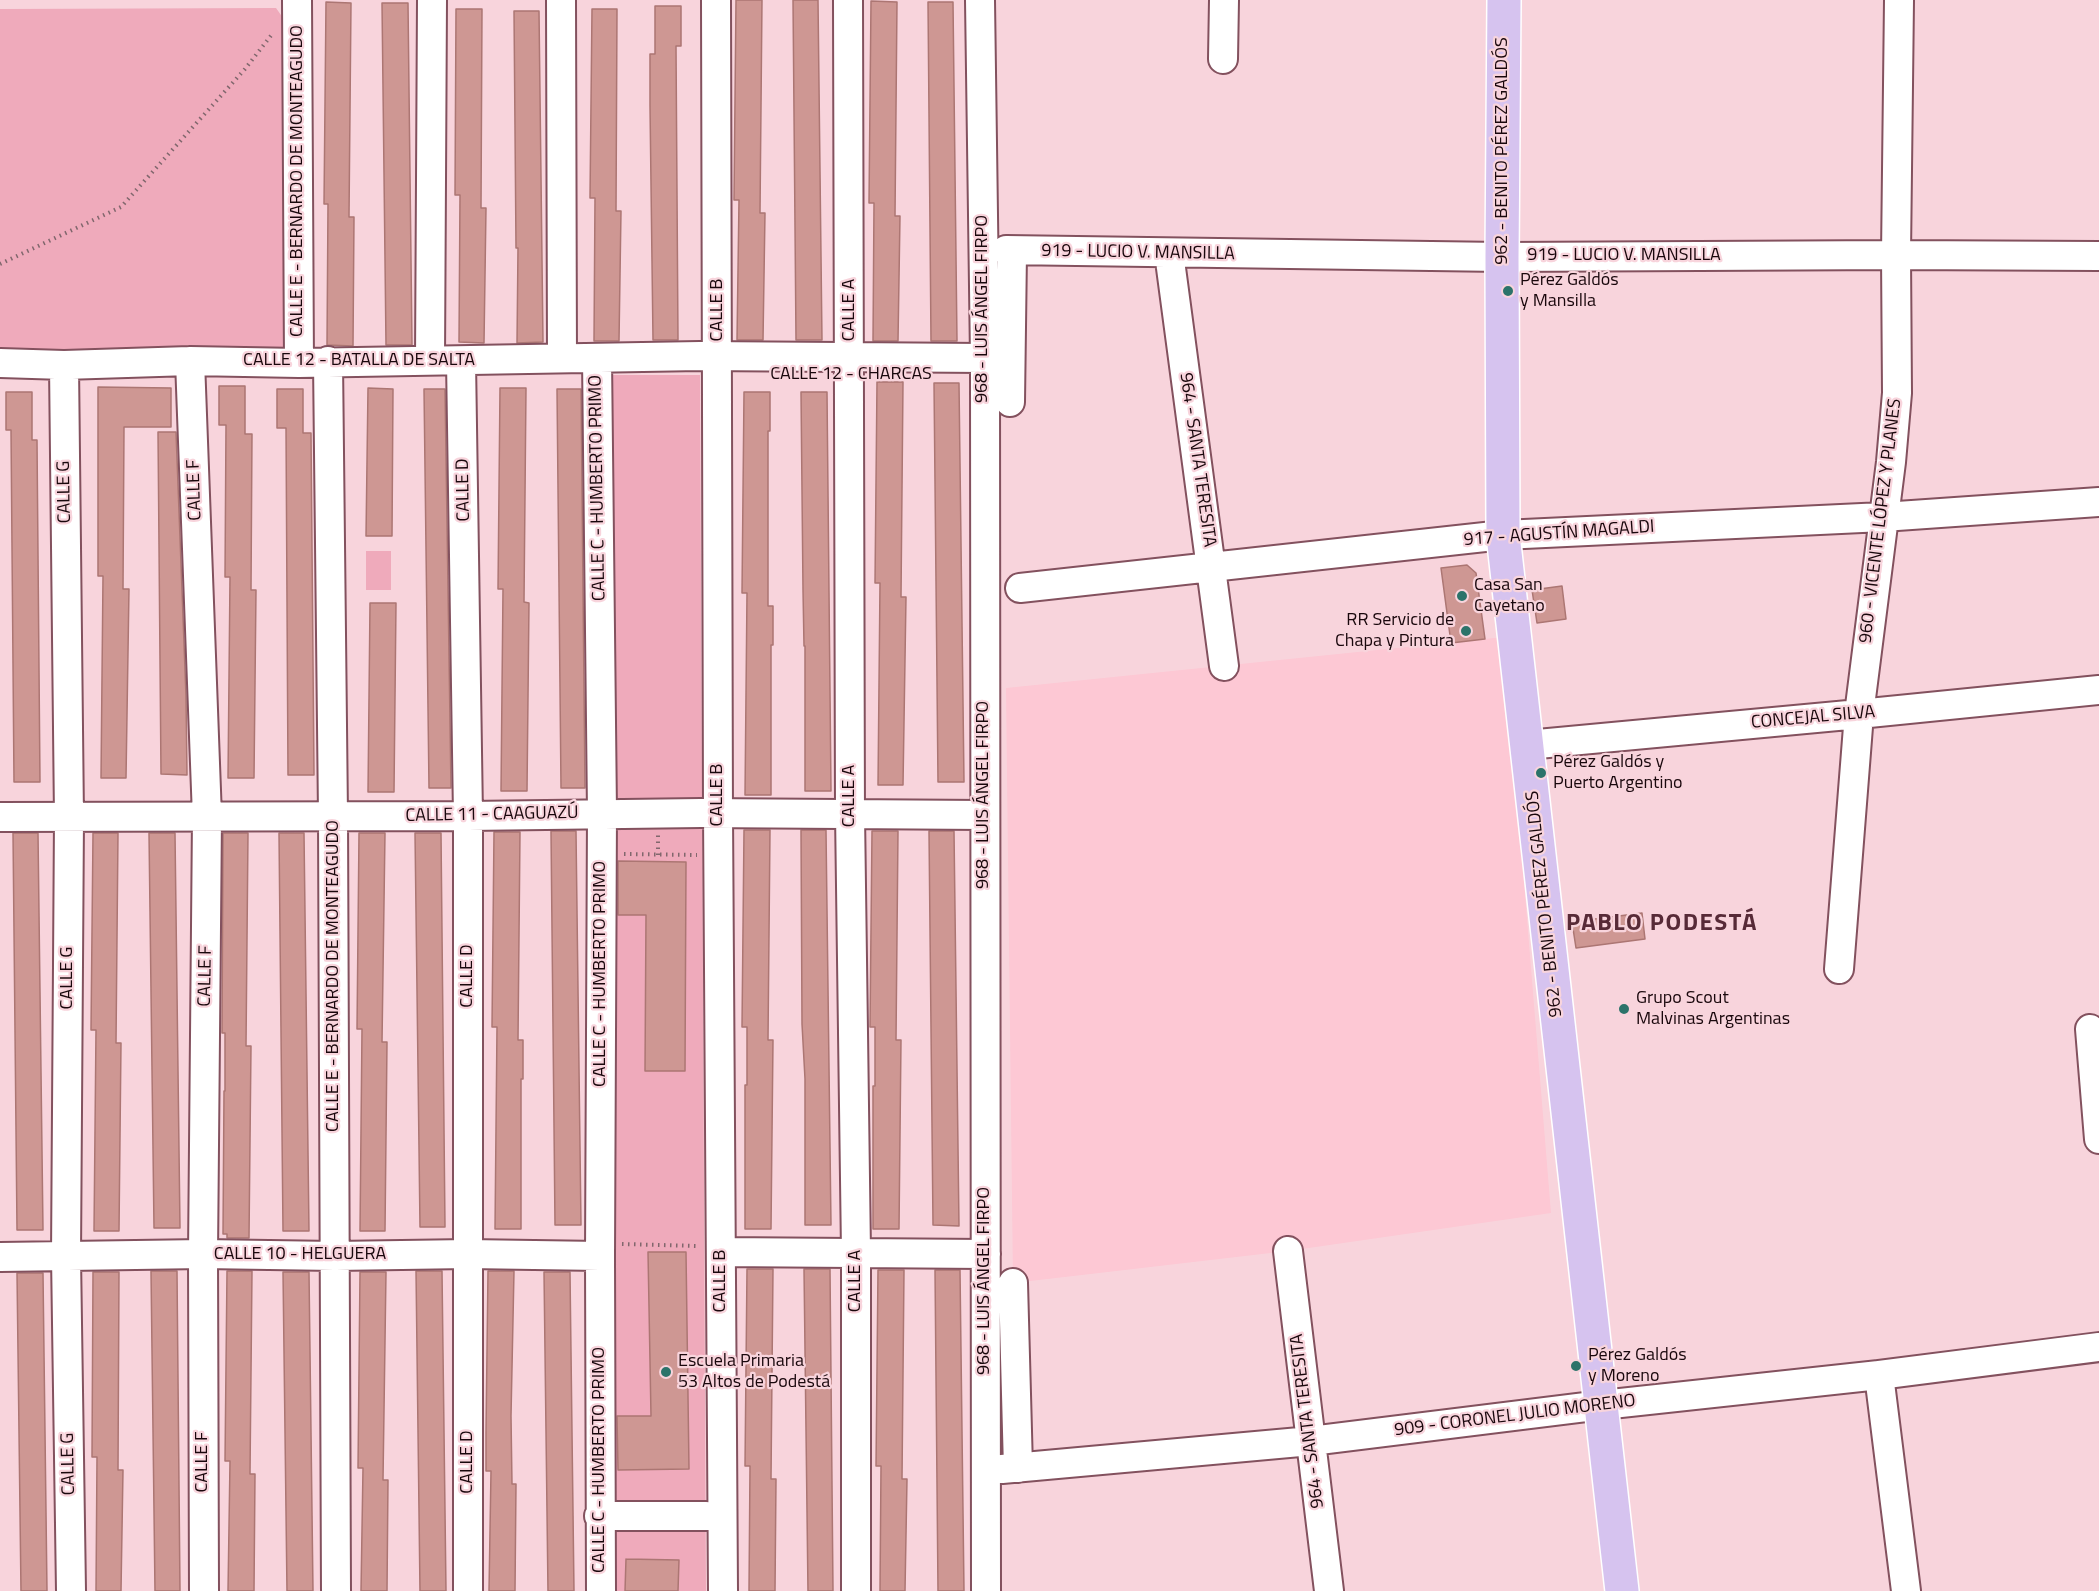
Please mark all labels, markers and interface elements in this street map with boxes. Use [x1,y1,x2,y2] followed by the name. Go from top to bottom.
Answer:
[287,25,309,337] street label: CALLE E - BERNARDO DE MONTEAGUDO
[1492,37,1514,265] street label: 962 - BENITO PÉREZ GALDÓS
[972,215,994,403] street label: 968 - LUIS ÁNGEL FIRPO
[1041,241,1235,265] street label: 919 - LUCIO V. MANSILLA
[1527,245,1721,267] street label: 919 - LUCIO V. MANSILLA
[1520,270,1619,312] place label: Pérez Galdós y Mansilla
[707,279,729,341] street label: CALLE B
[839,279,861,341] street label: CALLE A
[1501,284,1515,298] marker: Pérez Galdós y Mansilla
[243,350,475,372] street label: CALLE 12 - BATALLA DE SALTA
[770,364,932,386] street label: CALLE 12 - CHARCAS
[1174,371,1220,549] street label: 964 - SANTA TERESITA
[585,375,611,601] street label: CALLE C - HUMBERTO PRIMO
[1855,398,1907,644] street label: 960 - VICENTE LÓPEZ Y PLANES
[453,458,475,522] street label: CALLE D
[183,459,207,521] street label: CALLE F
[54,460,76,524] street label: CALLE G
[1463,517,1655,551] street label: 917 - AGUSTÍN MAGALDI
[1474,575,1545,618] place label: Casa San Cayetano
[1455,589,1469,603] marker: Casa San Cayetano
[1335,610,1454,652] place label: RR Servicio de Chapa y Pintura
[1459,624,1473,638] marker: RR Servicio de Chapa y Pintura
[973,701,995,889] street label: 968 - LUIS ÁNGEL FIRPO
[1750,702,1876,734] street label: CONCEJAL SILVA
[1553,752,1683,795] place label: Pérez Galdós y Puerto Argentino
[707,764,729,826] street label: CALLE B
[839,765,861,827] street label: CALLE A
[1534,766,1548,780] marker: Pérez Galdós y Puerto Argentino
[1522,790,1568,1018] street label: 962 - BENITO PÉREZ GALDÓS
[405,803,579,827] street label: CALLE 11 - CAAGUAZÚ
[323,820,345,1132] street label: CALLE E - BERNARDO DE MONTEAGUDO
[590,861,612,1087] street label: CALLE C - HUMBERTO PRIMO
[1566,910,1758,938] district label: PABLO PODESTÁ
[457,944,479,1008] street label: CALLE D
[195,945,217,1007] street label: CALLE F
[57,947,79,1009] street label: CALLE G
[1636,988,1790,1030] place label: Grupo Scout Malvinas Argentinas
[1617,1002,1631,1016] marker: Grupo Scout Malvinas Argentinas
[974,1187,996,1375] street label: 968 - LUIS ÁNGEL FIRPO
[214,1244,386,1266] street label: CALLE 10 - HELGUERA
[710,1250,732,1312] street label: CALLE B
[845,1250,867,1312] street label: CALLE A
[1287,1332,1329,1510] street label: 964 - SANTA TERESITA
[1588,1345,1687,1388] place label: Pérez Galdós y Moreno
[589,1347,611,1573] street label: CALLE C - HUMBERTO PRIMO
[678,1351,830,1394] place label: Escuela Primaria 53 Altos de Podestá
[1569,1359,1583,1373] marker: Pérez Galdós y Moreno
[659,1365,673,1379] marker: Escuela Primaria 53 Altos de Podestá
[1393,1390,1637,1442] street label: 909 - CORONEL JULIO MORENO
[457,1430,479,1494] street label: CALLE D
[192,1431,214,1493] street label: CALLE F
[58,1432,80,1496] street label: CALLE G

